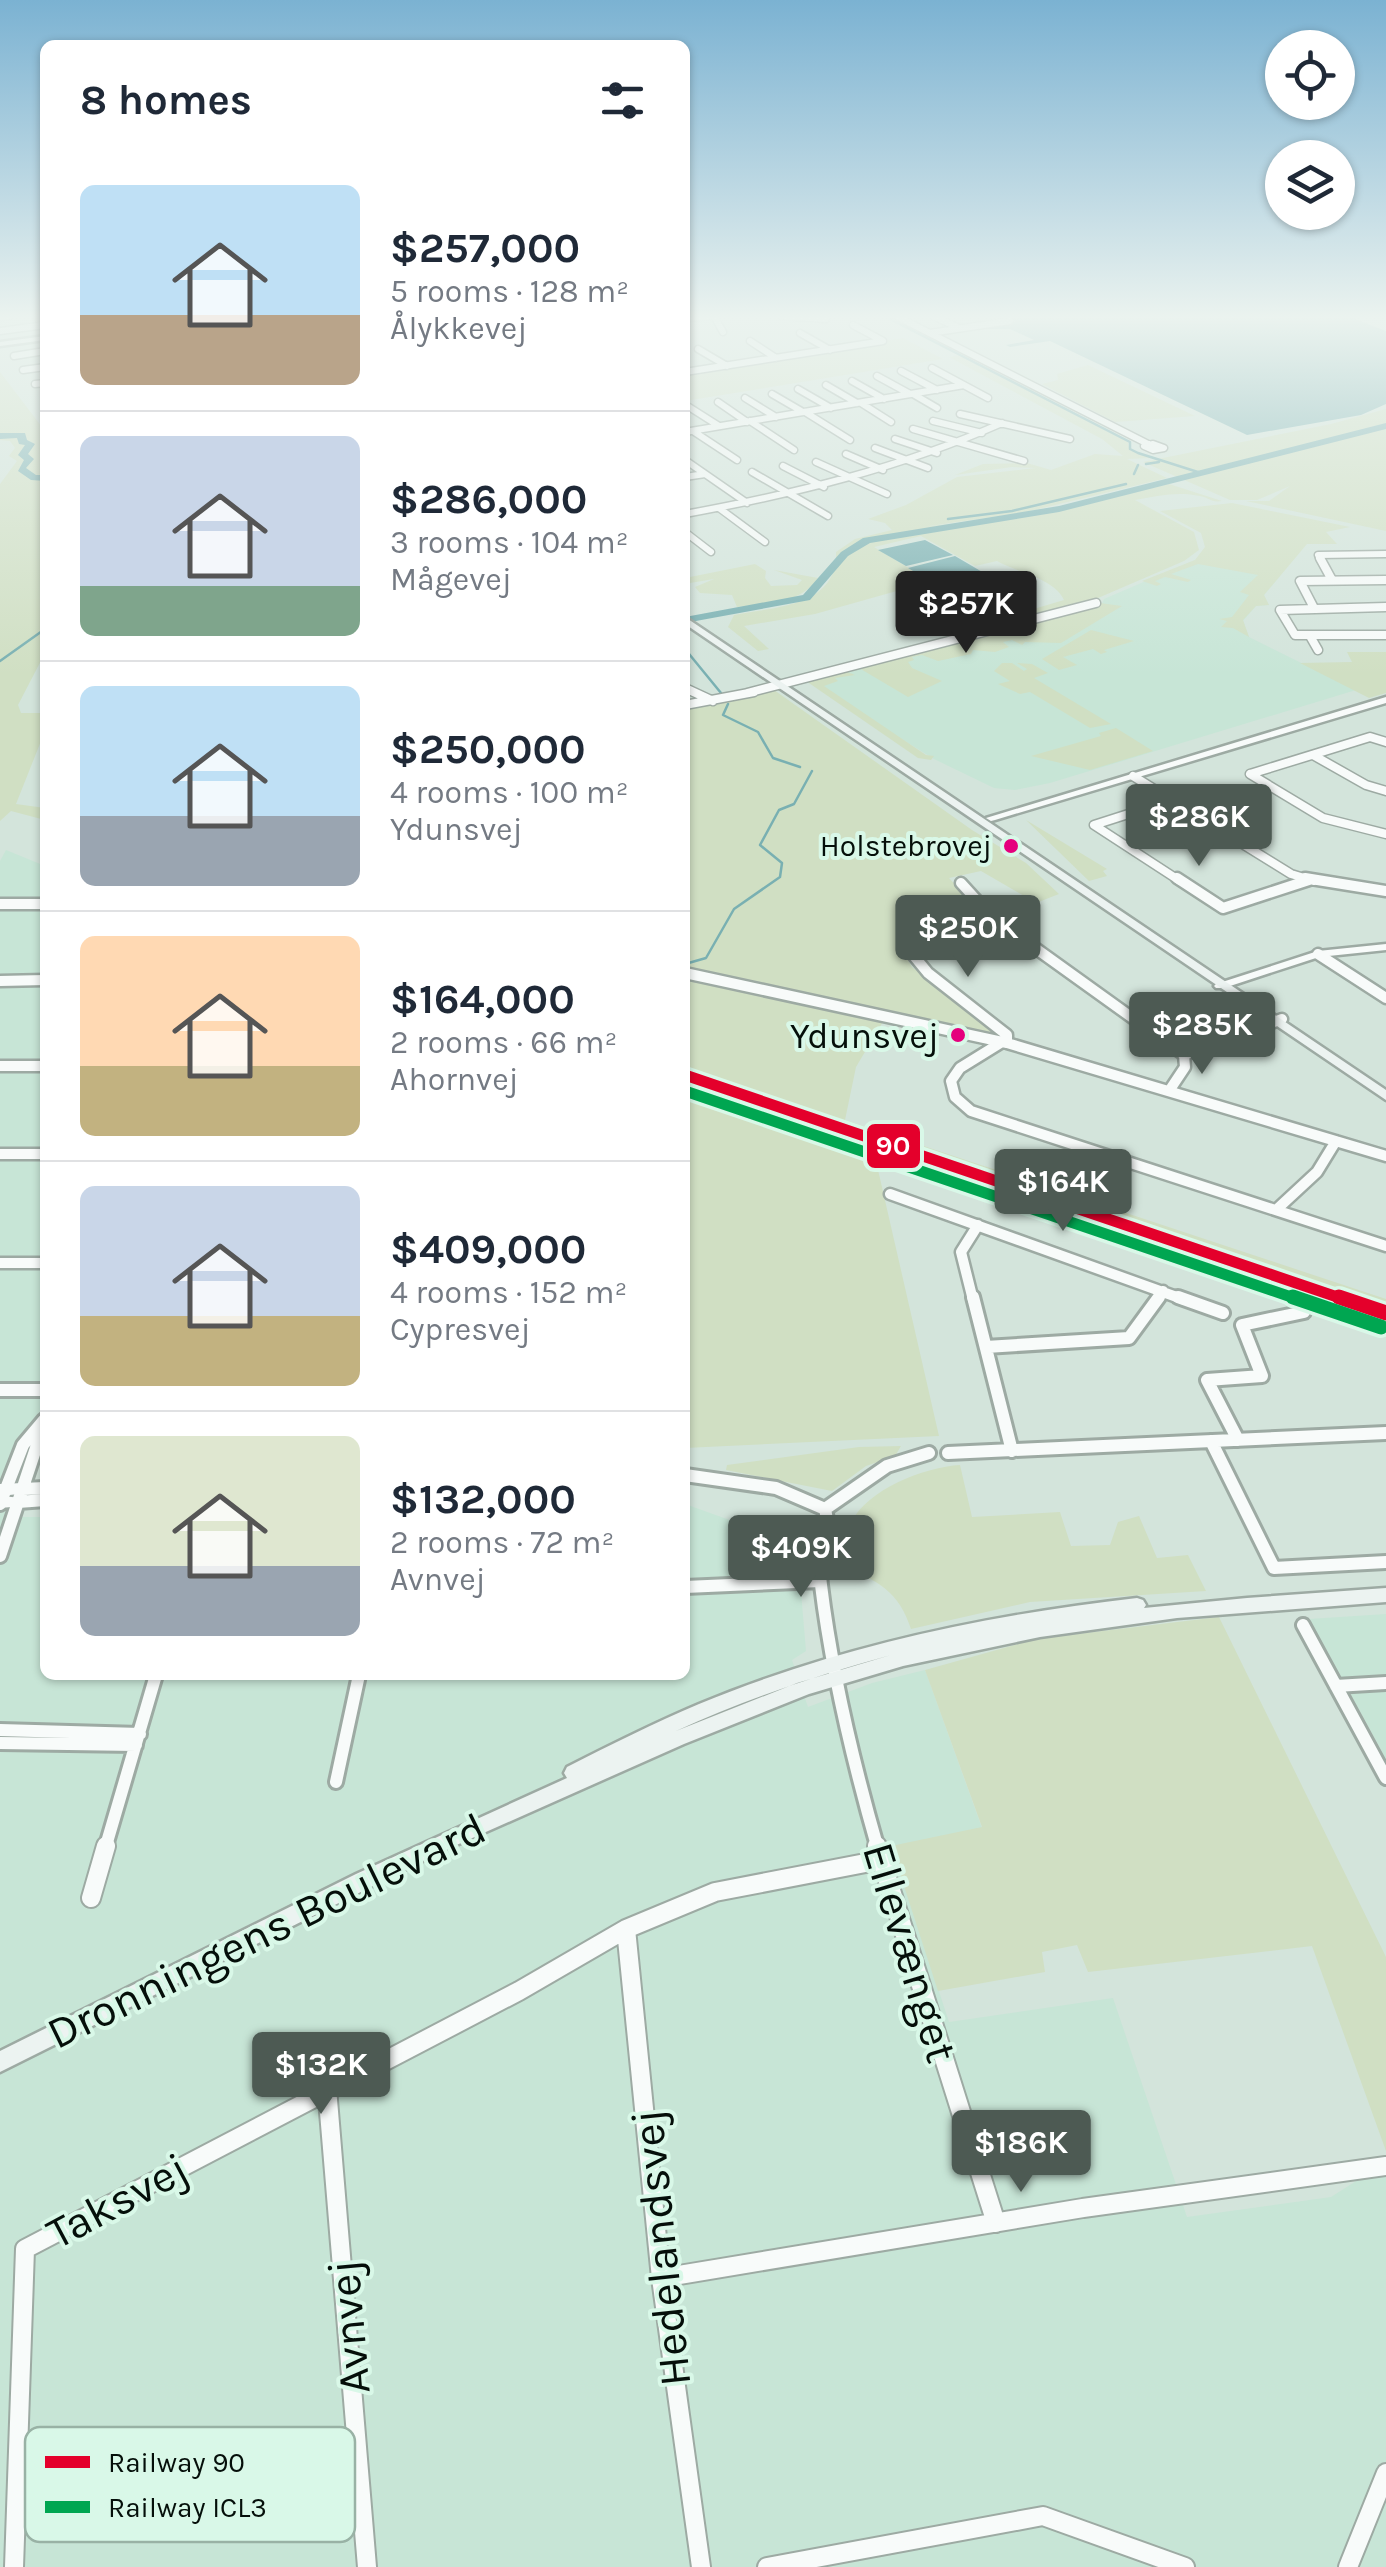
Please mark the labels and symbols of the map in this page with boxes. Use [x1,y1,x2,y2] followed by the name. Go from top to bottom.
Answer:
[896,571,1036,656] pin: $257K
[1129,784,1269,869] pin: $286K
[820,828,992,864] place label: Holstebrovej
[1001,836,1021,856] marker: Holstebrovej
[898,895,1038,980] pin: $250K
[1132,992,1272,1077] pin: $285K
[790,1015,939,1057] place label: Ydunsvej
[948,1025,968,1045] marker: Ydunsvej
[865,1122,922,1170] line badge: 90
[876,1129,910,1162] text: 90
[993,1149,1133,1234] pin: $164K
[731,1515,871,1600] pin: $409K
[39,1802,495,2061] street label: Dronningens Boulevard
[851,1836,968,2069] street label: Ellevænget
[251,2032,391,2117] pin: $132K
[621,2107,702,2389] street label: Hedelandsvej
[951,2110,1091,2195] pin: $186K
[38,2142,197,2260] street label: Taksvej
[317,2258,382,2396] street label: Avnvej
[25,2427,355,2542] legend
[108,2446,245,2479] text: Railway 90
[108,2491,267,2524] text: Railway ICL3

